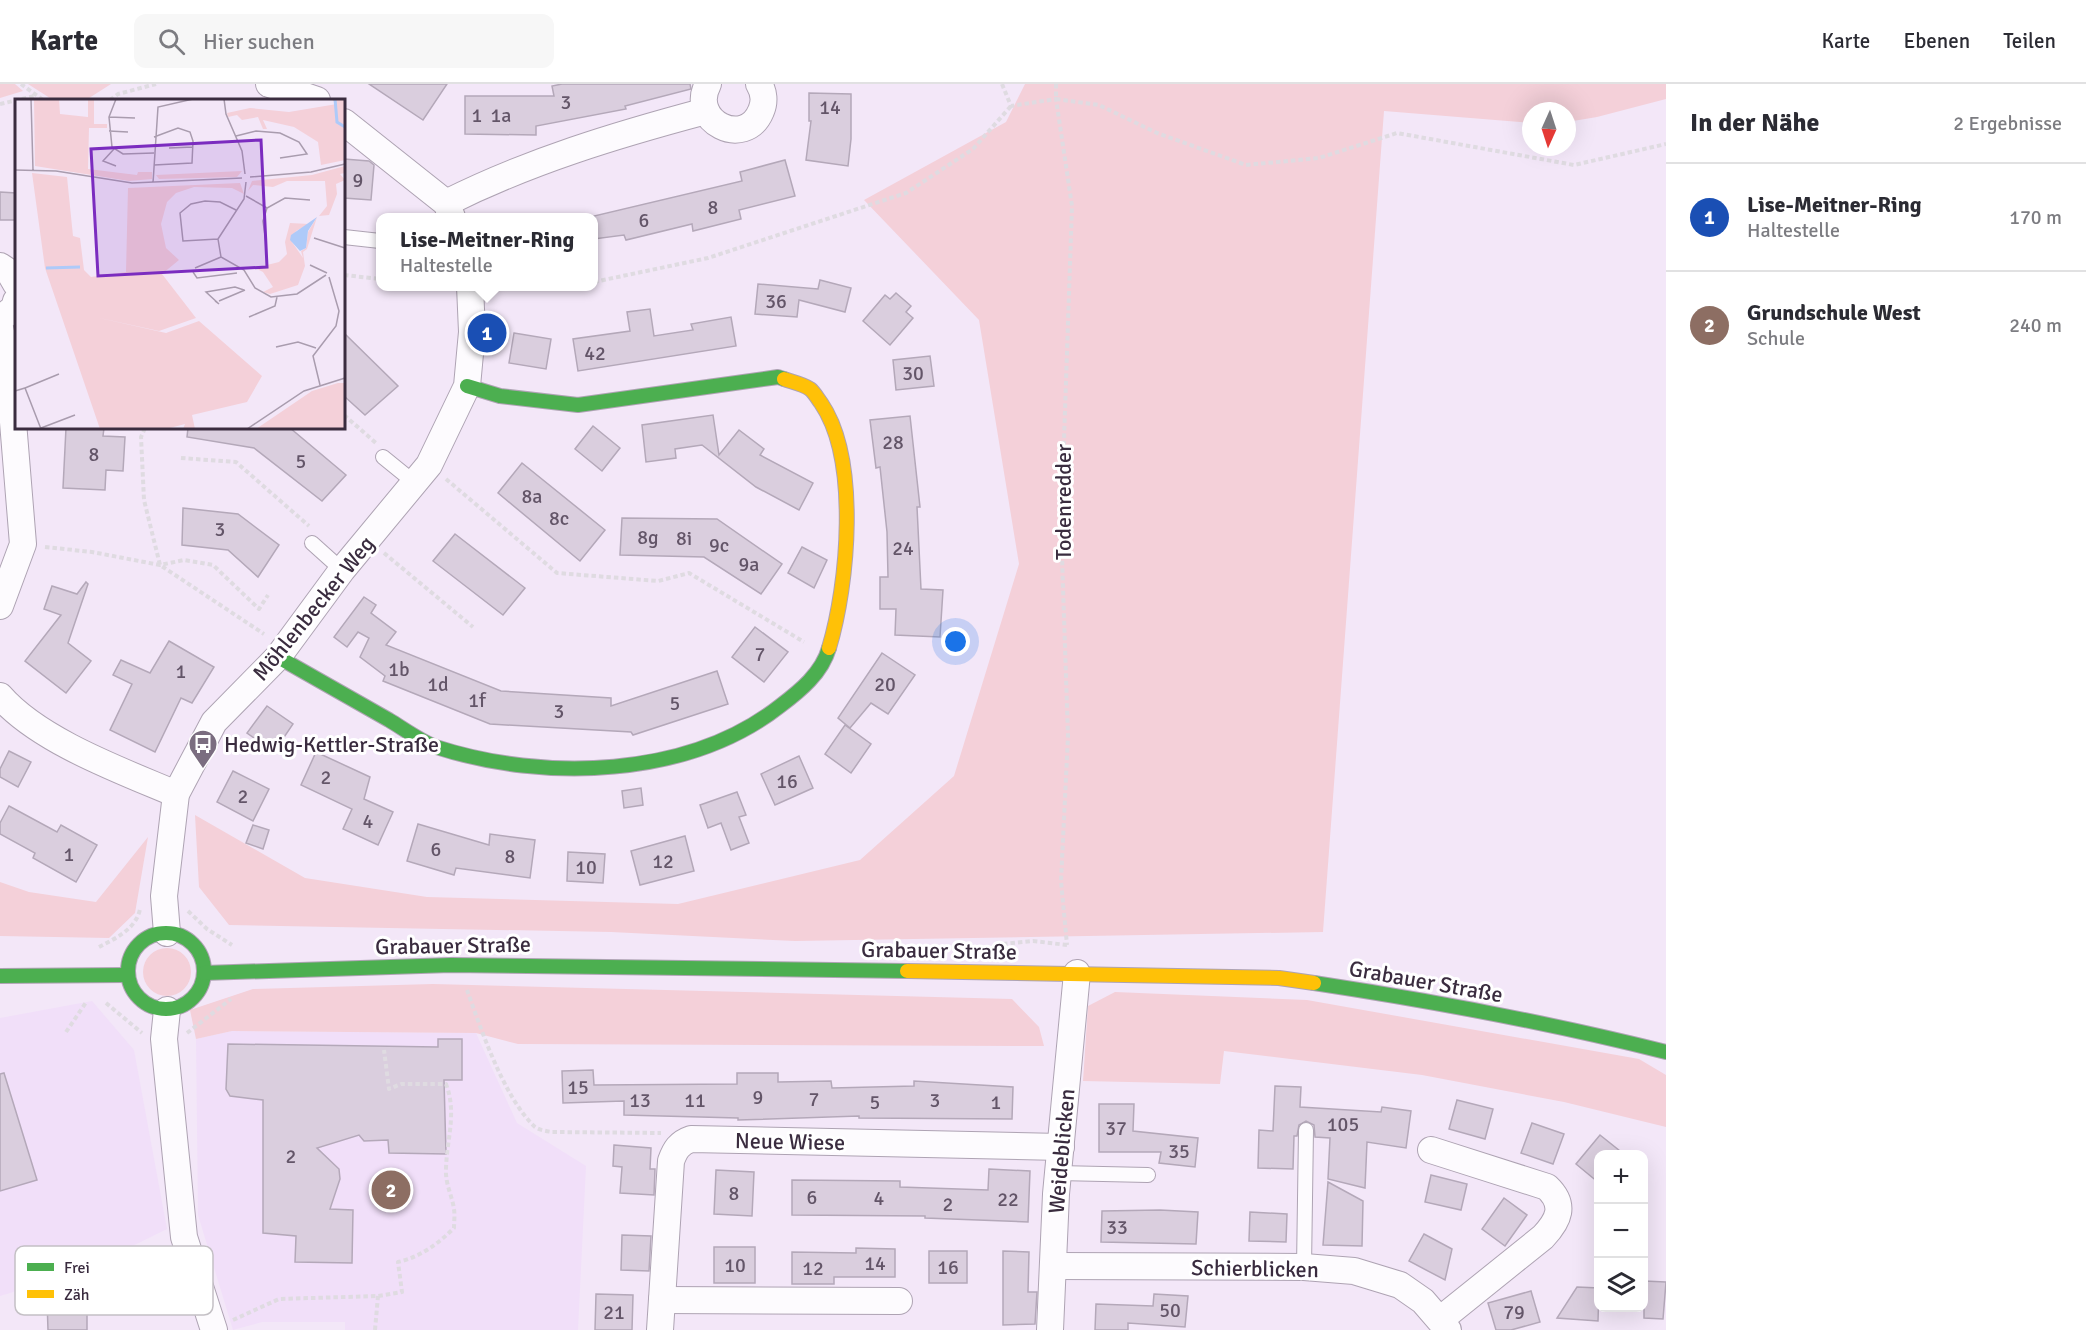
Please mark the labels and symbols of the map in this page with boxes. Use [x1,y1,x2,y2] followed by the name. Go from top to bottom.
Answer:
[561,90,571,115] house number: 3
[819,95,841,120] house number: 14
[15,99,345,429] inset map
[1522,102,1576,156] north arrow
[472,103,482,128] house number: 1
[491,103,511,128] house number: 1a
[353,168,363,193] house number: 9
[708,195,718,220] house number: 8
[639,208,649,233] house number: 6
[765,289,787,314] house number: 36
[468,310,506,356] pin: 1
[584,341,606,366] house number: 42
[902,361,924,386] house number: 30
[882,430,904,455] house number: 28
[89,442,99,467] house number: 8
[1050,444,1077,560] street label: Todenredder
[296,449,306,474] house number: 5
[522,484,542,509] house number: 8a
[549,506,569,531] house number: 8c
[215,517,225,542] house number: 3
[637,525,659,550] house number: 8g
[676,526,692,551] house number: 8i
[247,530,380,686] street label: Möhlenbecker Weg
[709,533,729,558] house number: 9c
[892,536,914,561] house number: 24
[739,552,759,577] house number: 9a
[941,627,970,656] your location
[755,642,765,667] house number: 7
[388,657,410,682] house number: 1b
[176,659,186,684] house number: 1
[427,672,449,697] house number: 1d
[874,672,896,697] house number: 20
[468,688,487,713] house number: 1f
[670,691,680,716] house number: 5
[554,699,564,724] house number: 3
[187,728,219,770] bus stop icon: Hedwig-Kettler-Straße
[224,731,439,758] place label: Hedwig-Kettler-Straße
[321,765,331,790] house number: 2
[776,769,798,794] house number: 16
[238,784,248,809] house number: 2
[363,809,374,834] house number: 4
[431,837,441,862] house number: 6
[64,842,74,867] house number: 1
[505,844,515,869] house number: 8
[652,849,674,874] house number: 12
[575,855,597,880] house number: 10
[375,931,531,960] street label: Grabauer Straße
[861,936,1017,965] street label: Grabauer Straße
[1347,955,1505,1008] street label: Grabauer Straße
[567,1075,589,1100] house number: 15
[753,1085,763,1110] house number: 9
[809,1087,819,1112] house number: 7
[1043,1087,1080,1215] street label: Weideblicken
[629,1088,651,1113] house number: 13
[684,1088,706,1113] house number: 11
[930,1088,940,1113] house number: 3
[870,1090,880,1115] house number: 5
[991,1090,1001,1115] house number: 1
[1327,1112,1359,1137] house number: 105
[1105,1116,1127,1141] house number: 37
[735,1127,845,1156] street label: Neue Wiese
[1168,1139,1190,1164] house number: 35
[286,1144,296,1169] house number: 2
[372,1168,410,1212] pin: 2
[729,1181,739,1206] house number: 8
[807,1185,817,1210] house number: 6
[874,1186,885,1211] house number: 4
[997,1187,1019,1212] house number: 22
[943,1192,953,1217] house number: 2
[1106,1215,1128,1240] house number: 33
[15,1246,213,1315] legend
[864,1251,886,1276] house number: 14
[724,1253,746,1278] house number: 10
[1191,1254,1319,1283] street label: Schierblicken
[937,1255,959,1280] house number: 16
[802,1256,824,1281] house number: 12
[64,1258,90,1278] text: Frei
[64,1285,90,1305] text: Zäh
[1159,1298,1181,1323] house number: 50
[603,1300,625,1325] house number: 21
[1503,1300,1525,1325] house number: 79

